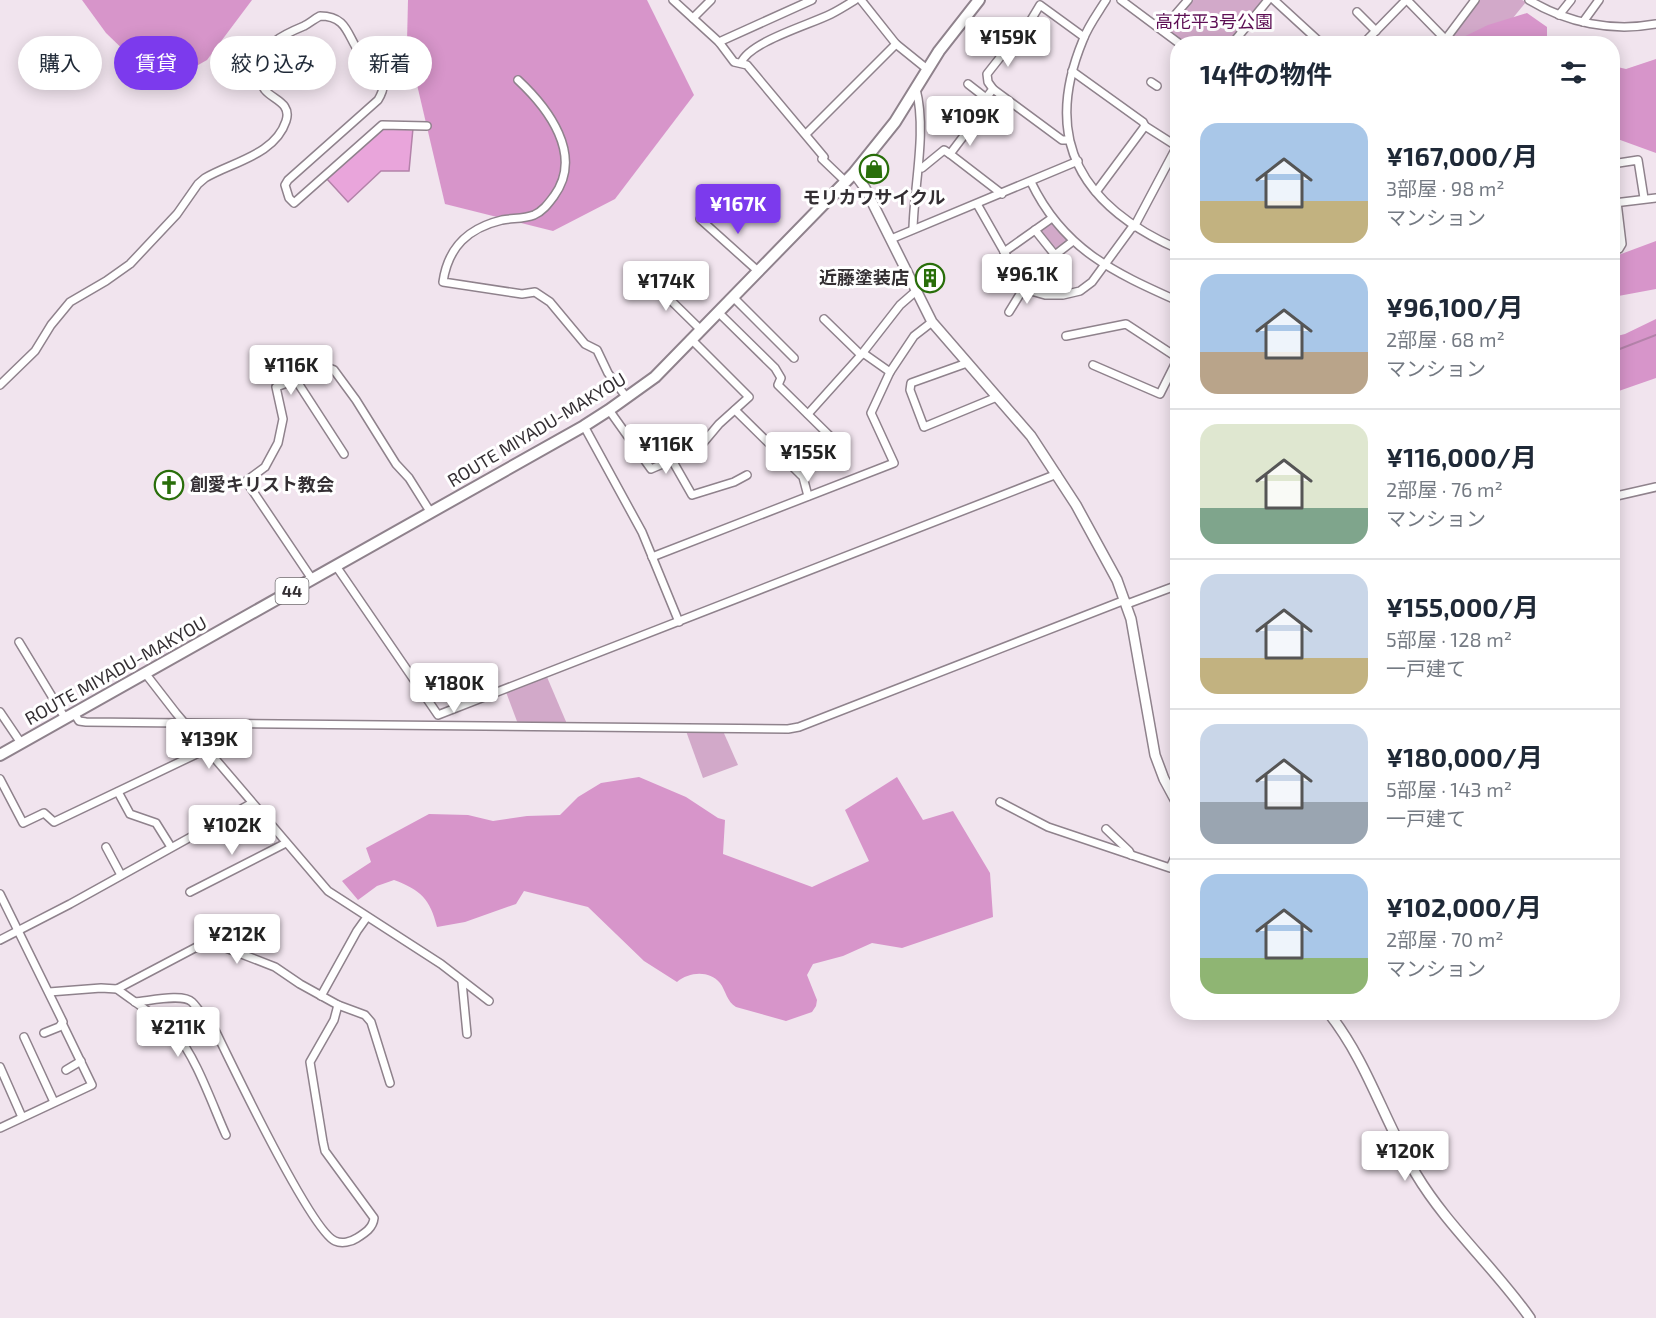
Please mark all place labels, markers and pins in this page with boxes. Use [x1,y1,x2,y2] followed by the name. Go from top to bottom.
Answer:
[966,17,1050,68] pin: ¥159K
[928,96,1012,147] pin: ¥109K
[858,153,890,185] shop icon: モリカワサイクル
[696,184,780,235] pin: ¥167K
[802,186,946,208] place label: モリカワサイクル
[978,254,1076,305] pin: ¥96.1K
[624,261,708,312] pin: ¥174K
[914,262,946,294] building icon: 近藤塗装店
[819,266,909,288] place label: 近藤塗装店
[249,345,333,396] pin: ¥116K
[624,424,708,475] pin: ¥116K
[766,432,850,483] pin: ¥155K
[153,469,185,501] church icon: 創愛キリスト教会
[190,473,334,495] place label: 創愛キリスト教会
[412,663,496,714] pin: ¥180K
[167,719,251,770] pin: ¥139K
[190,805,274,856] pin: ¥102K
[195,914,279,965] pin: ¥212K
[136,1007,220,1058] pin: ¥211K
[1363,1131,1447,1182] pin: ¥120K

